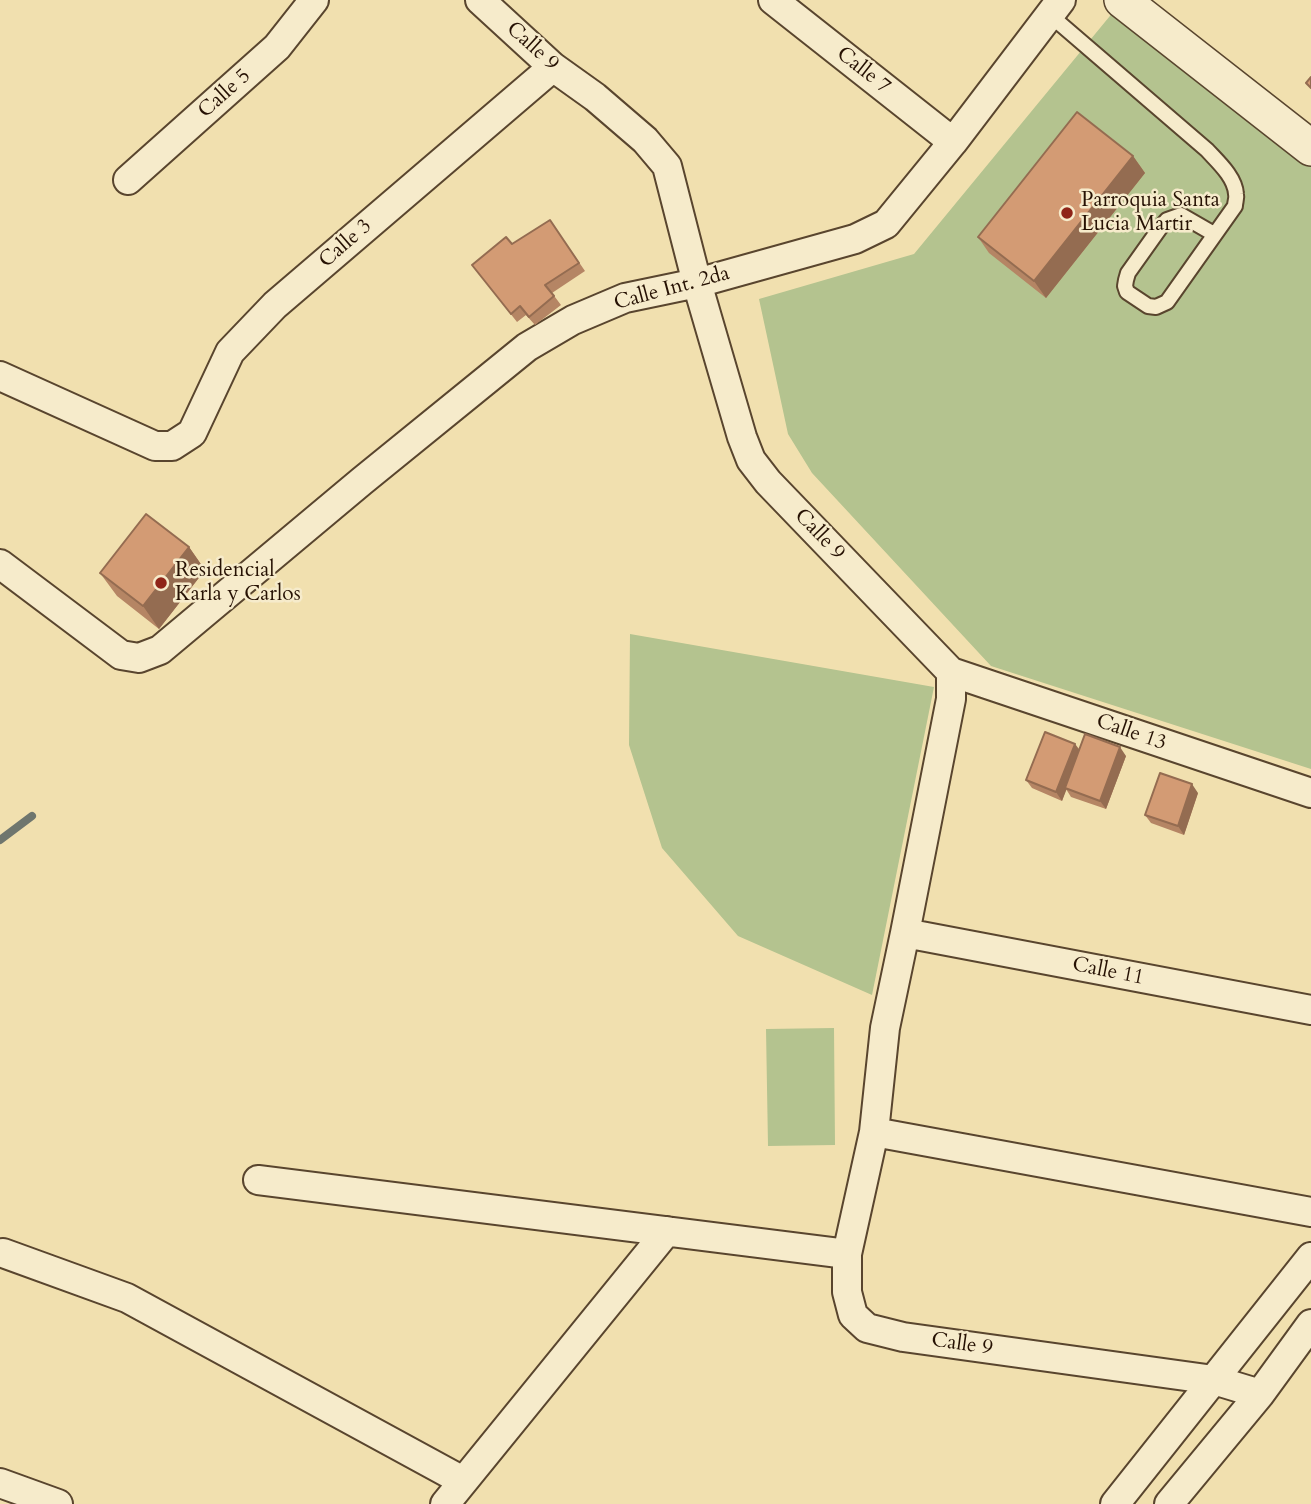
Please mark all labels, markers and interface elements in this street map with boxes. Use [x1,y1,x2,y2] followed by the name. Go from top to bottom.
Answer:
[501,17,563,77] street label: Calle 9
[831,42,895,100] street label: Calle 7
[194,64,256,124] street label: Calle 5
[1081,188,1220,238] place label: Parroquia Santa Lucia Martir
[1059,205,1075,221] marker: Parroquia Santa Lucia Martir
[314,214,378,274] street label: Calle 3
[611,261,733,317] street label: Calle Int. 2da
[788,504,850,566] street label: Calle 9
[175,558,301,608] place label: Residencial Karla y Carlos
[153,575,169,591] marker: Residencial Karla y Carlos
[1093,709,1169,757] street label: Calle 13
[1070,953,1146,991] street label: Calle 11
[930,1328,994,1362] street label: Calle 9

